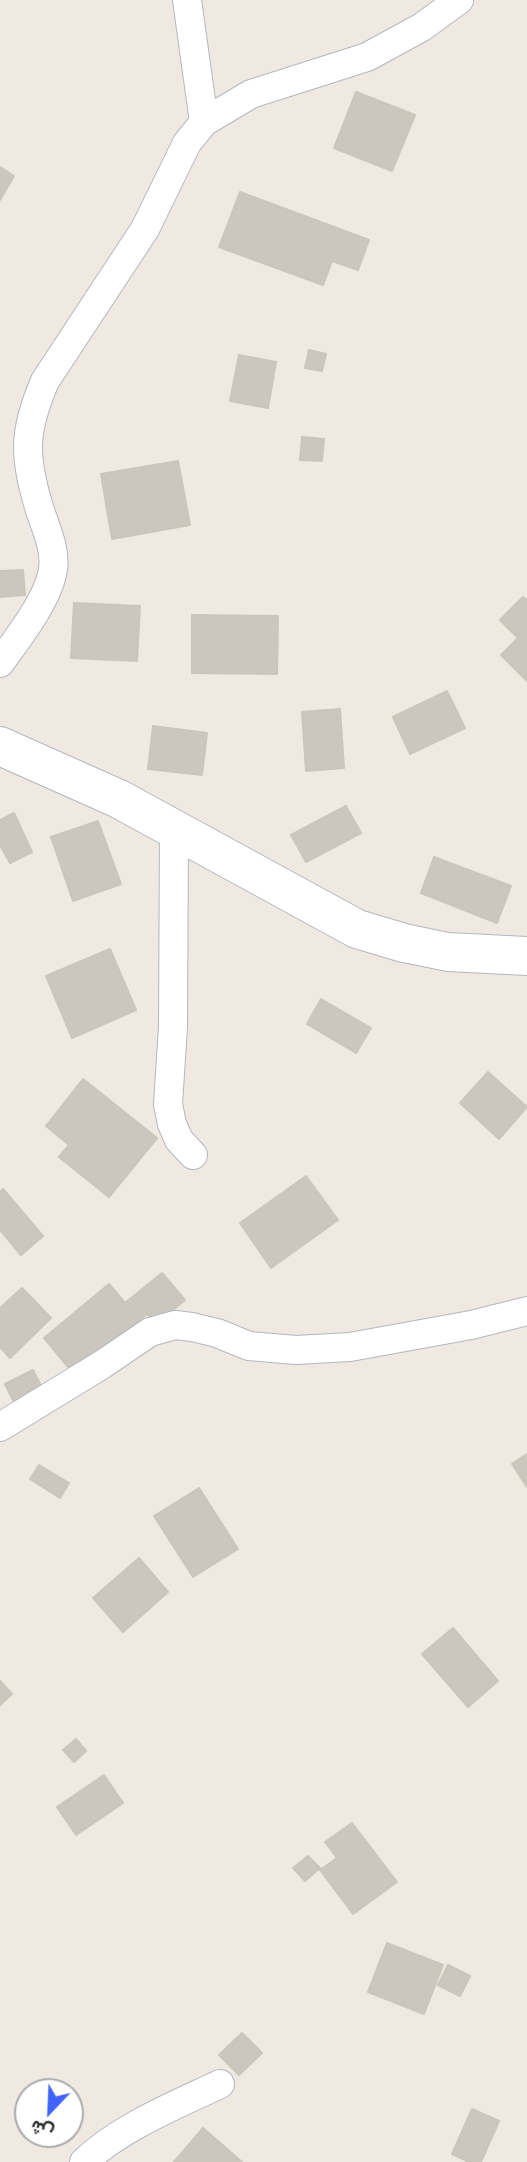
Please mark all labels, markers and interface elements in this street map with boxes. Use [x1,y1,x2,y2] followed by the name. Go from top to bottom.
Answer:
[14,2078,84,2148] north arrow
[26,2116,56,2146] text: ش

